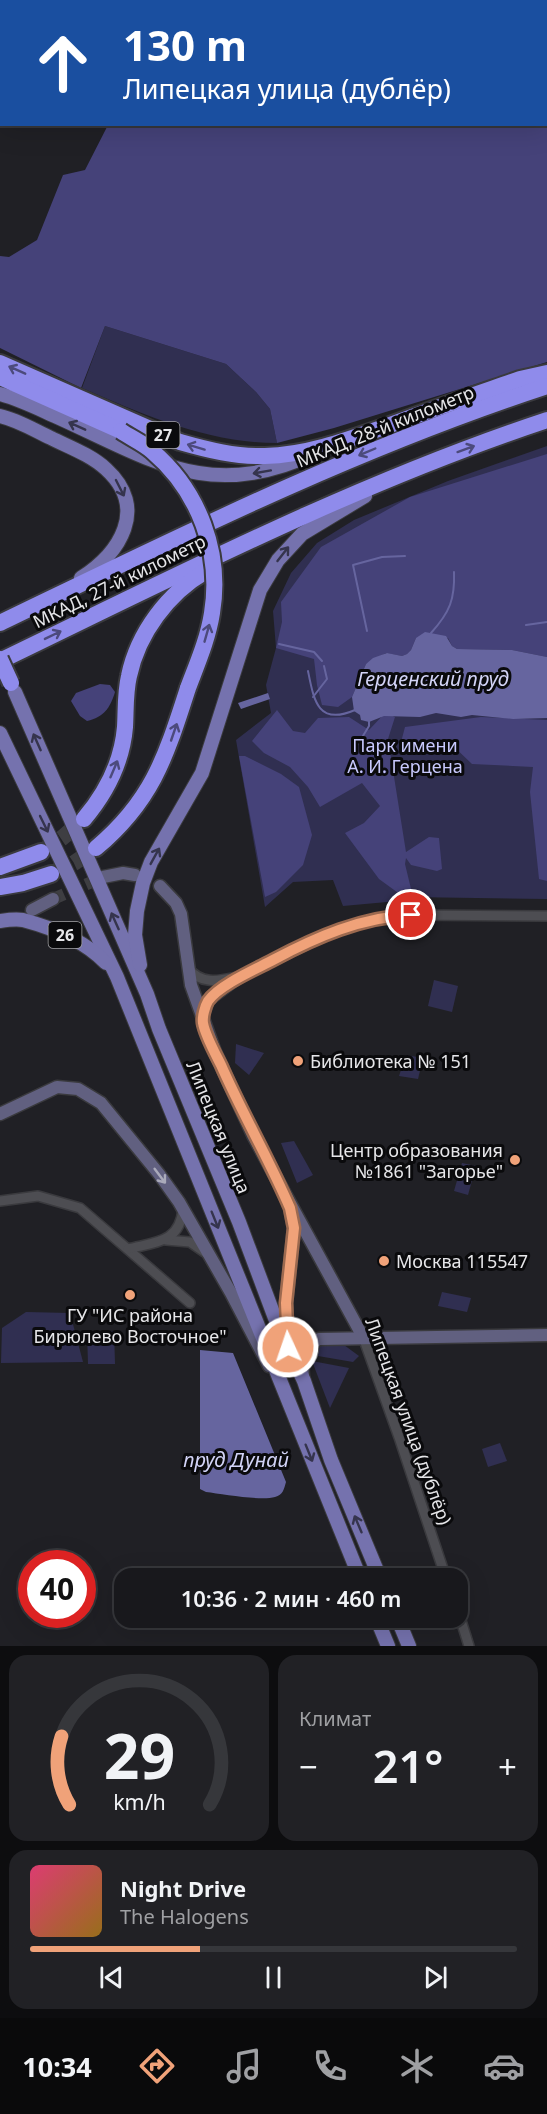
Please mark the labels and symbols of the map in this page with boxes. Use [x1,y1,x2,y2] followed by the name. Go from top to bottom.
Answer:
[8,364,26,375] one-way arrow
[293,379,477,473] street label: МКАД, 28-й километр
[69,420,87,431] one-way arrow
[146,422,180,448] road number: 27
[187,441,206,452] one-way arrow
[456,442,474,453] one-way arrow
[358,447,376,458] one-way arrow
[253,467,272,478] one-way arrow
[114,478,126,496] one-way arrow
[29,529,209,633] street label: МКАД, 27-й километр
[276,546,289,562] one-way arrow
[202,624,213,643] one-way arrow
[43,629,61,640] one-way arrow
[357,665,509,692] water label: Герценский пруд
[169,723,180,742] one-way arrow
[31,733,42,752] one-way arrow
[347,733,463,778] park label: Парк имени А. И. Герцена
[109,761,120,779] one-way arrow
[38,814,50,832] one-way arrow
[150,847,161,865] one-way arrow
[385,889,436,940] pin
[109,912,120,930] one-way arrow
[48,922,82,948] road number: 26
[310,1049,471,1073] place label: Библиотека № 151
[291,1054,305,1068] marker: Библиотека № 151
[181,1057,257,1197] street label: Липецкая улица
[330,1138,503,1183] place label: Центр образования №1861 "Загорье"
[508,1153,522,1167] marker: Центр образования №1861 "Загорье"
[153,1168,166,1184] one-way arrow
[210,1210,221,1229] one-way arrow
[396,1249,528,1273] place label: Москва 115547
[377,1254,391,1268] marker: Москва 115547
[123,1288,137,1302] marker: ГУ "ИС района Бирюлево Восточное"
[33,1303,227,1348] place label: ГУ "ИС района Бирюлево Восточное"
[360,1314,458,1528] street label: Липецкая улица (дублёр)
[256,1315,320,1379] position arrow
[304,1443,315,1461] one-way arrow
[183,1446,289,1473] water label: пруд Дунай
[352,1515,363,1534] one-way arrow
[18,1550,96,1628] speed limit sign: 40

